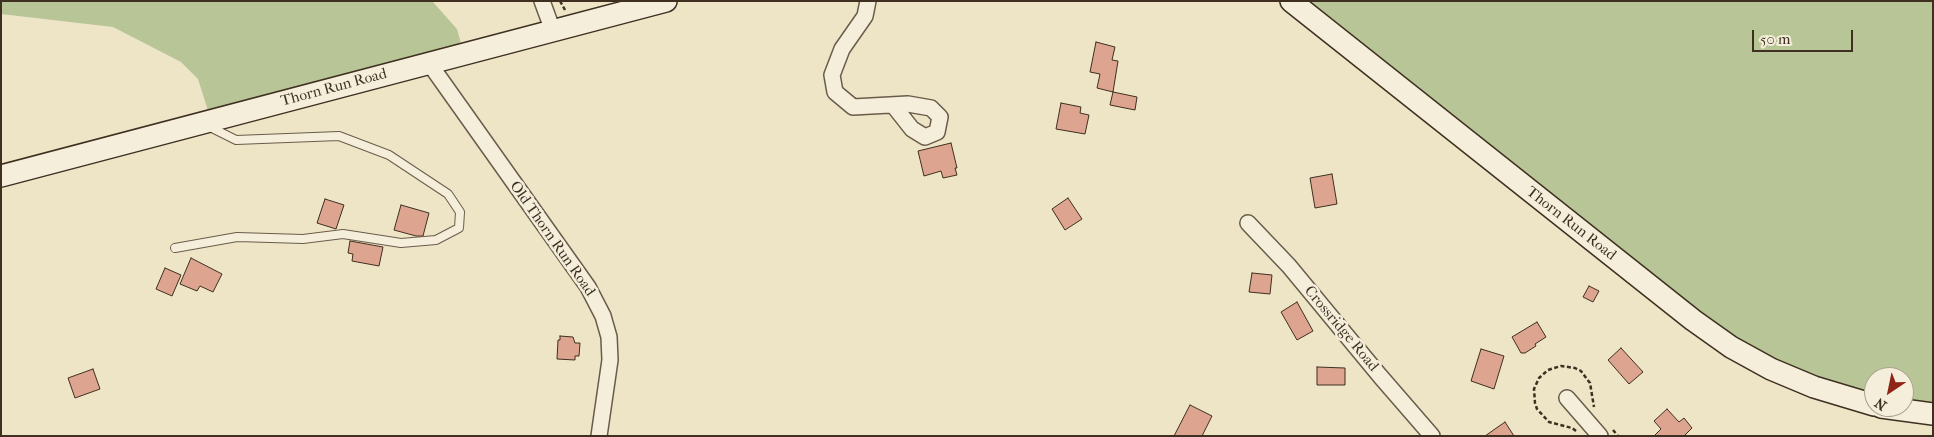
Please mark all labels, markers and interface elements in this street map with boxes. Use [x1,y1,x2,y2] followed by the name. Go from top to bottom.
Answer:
[1754,20,1855,52] scale bar
[1760,30,1790,48] text: 50 m
[279,65,389,111] street label: Thorn Run Road
[506,178,598,300] street label: Old Thorn Run Road
[1523,183,1619,265] street label: Thorn Run Road
[1300,283,1382,375] street label: Crossridge Road
[1864,367,1914,417] north arrow
[1872,394,1890,414] text: N

